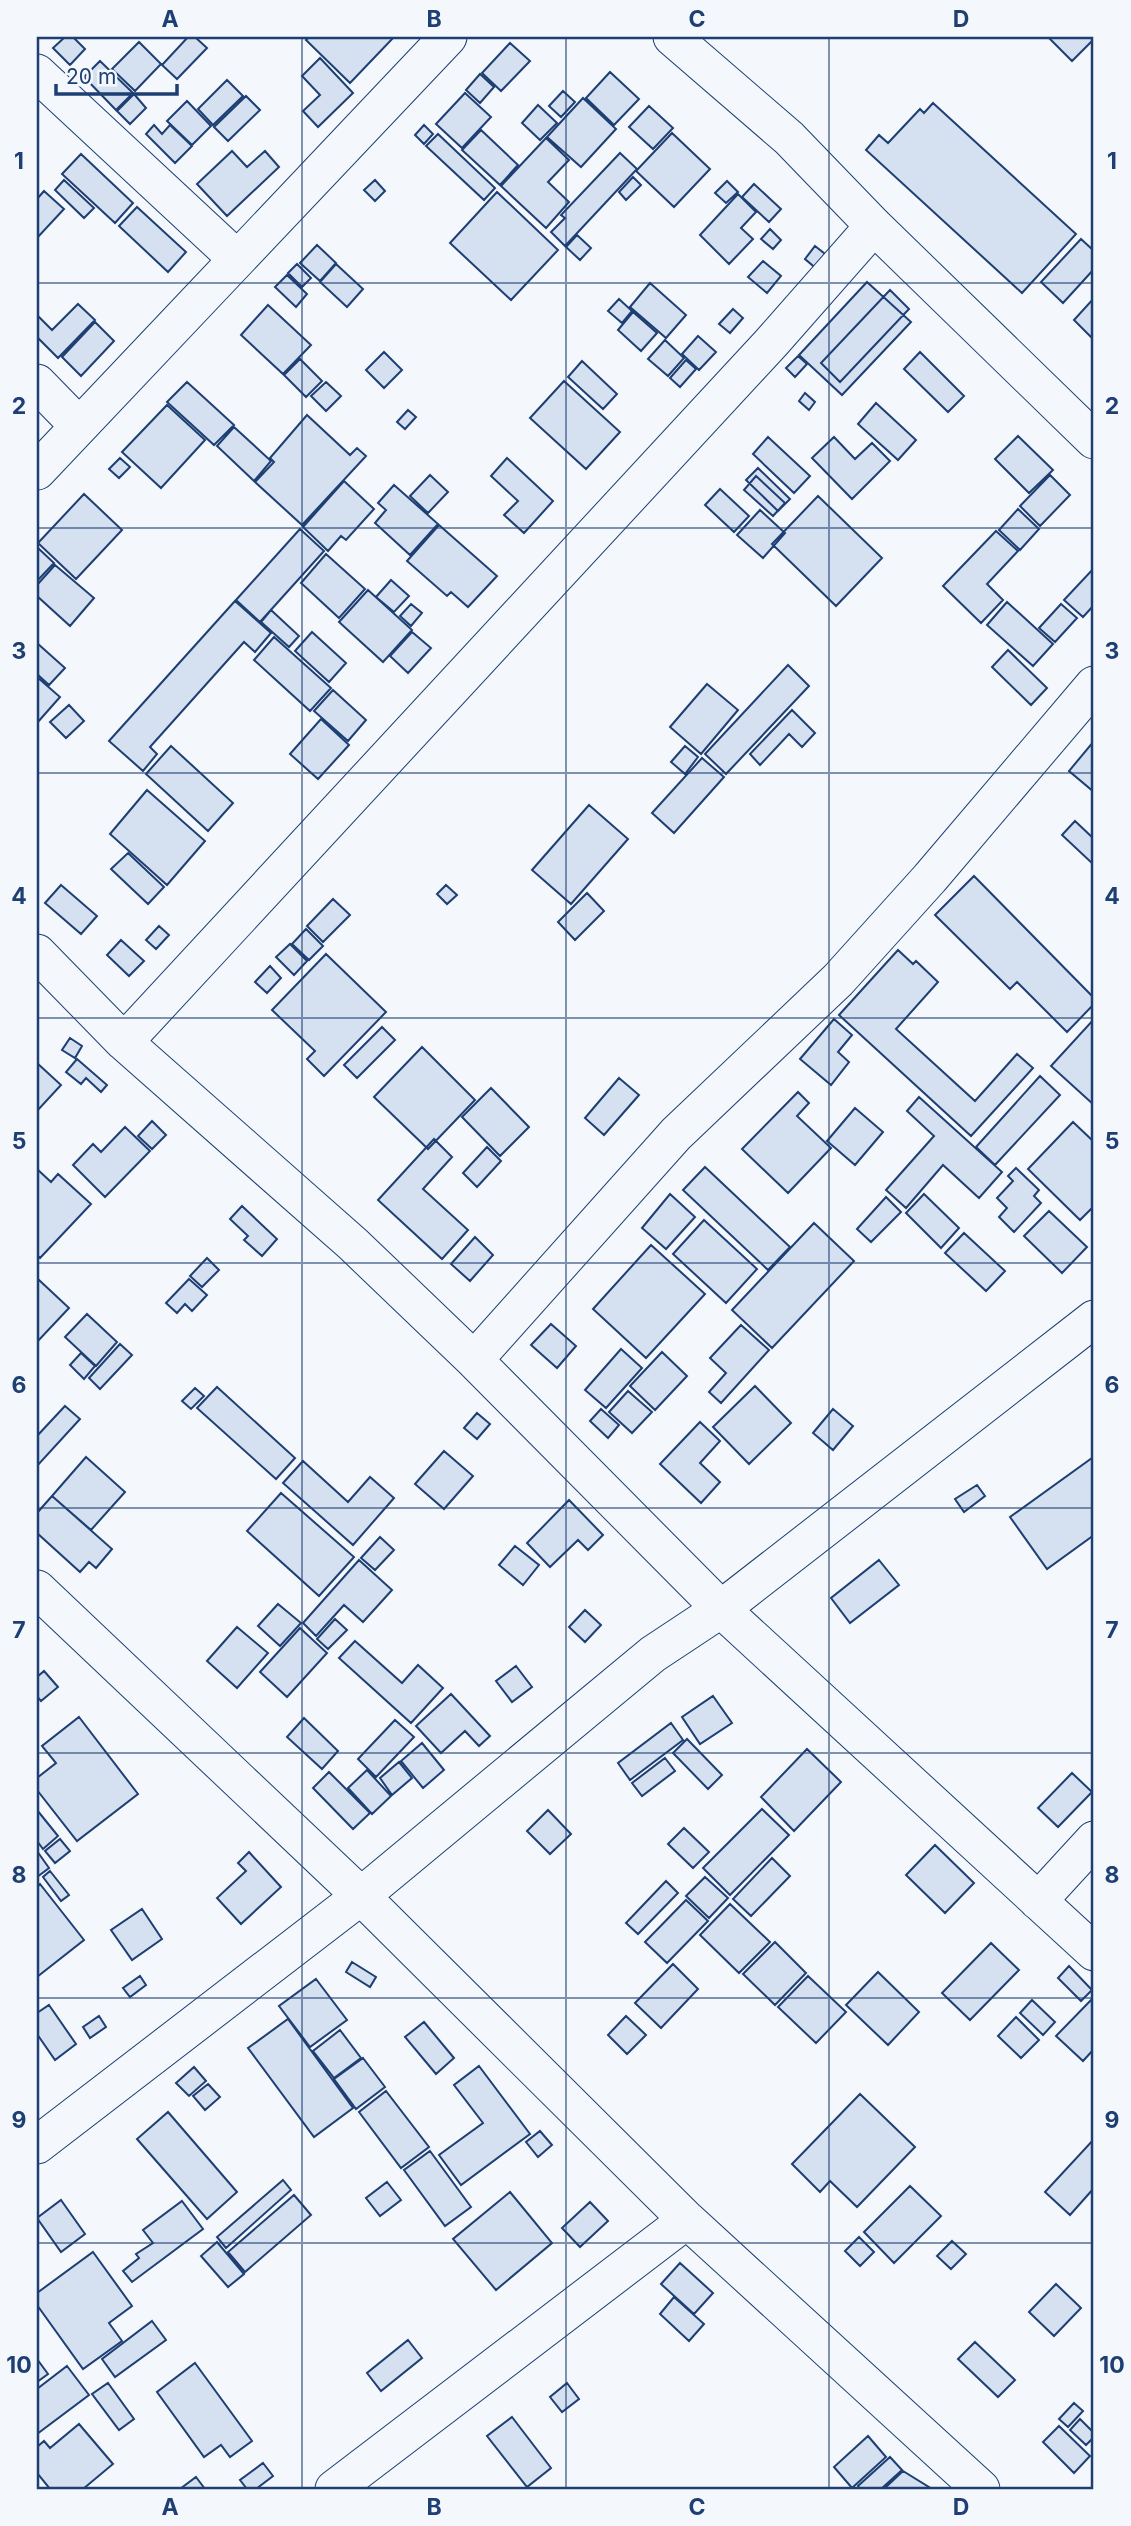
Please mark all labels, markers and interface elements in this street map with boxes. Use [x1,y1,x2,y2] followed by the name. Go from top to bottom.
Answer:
[161,5,179,33] text: A
[426,5,442,33] text: B
[688,5,706,33] text: C
[953,5,969,33] text: D
[56,52,177,96] scale bar
[66,64,116,89] text: 20 m
[14,147,24,175] text: 1
[1107,147,1117,175] text: 1
[12,392,26,420] text: 2
[1105,392,1119,420] text: 2
[12,637,26,665] text: 3
[1105,637,1119,665] text: 3
[11,882,27,910] text: 4
[1104,882,1120,910] text: 4
[12,1127,26,1155] text: 5
[1105,1127,1119,1155] text: 5
[12,1371,26,1399] text: 6
[1105,1371,1119,1399] text: 6
[12,1616,26,1644] text: 7
[1105,1616,1119,1644] text: 7
[12,1861,26,1889] text: 8
[1105,1861,1119,1889] text: 8
[12,2106,26,2134] text: 9
[1105,2106,1119,2134] text: 9
[6,2351,32,2379] text: 10
[1099,2351,1125,2379] text: 10
[161,2493,179,2521] text: A
[426,2493,442,2521] text: B
[688,2493,706,2521] text: C
[953,2493,969,2521] text: D

